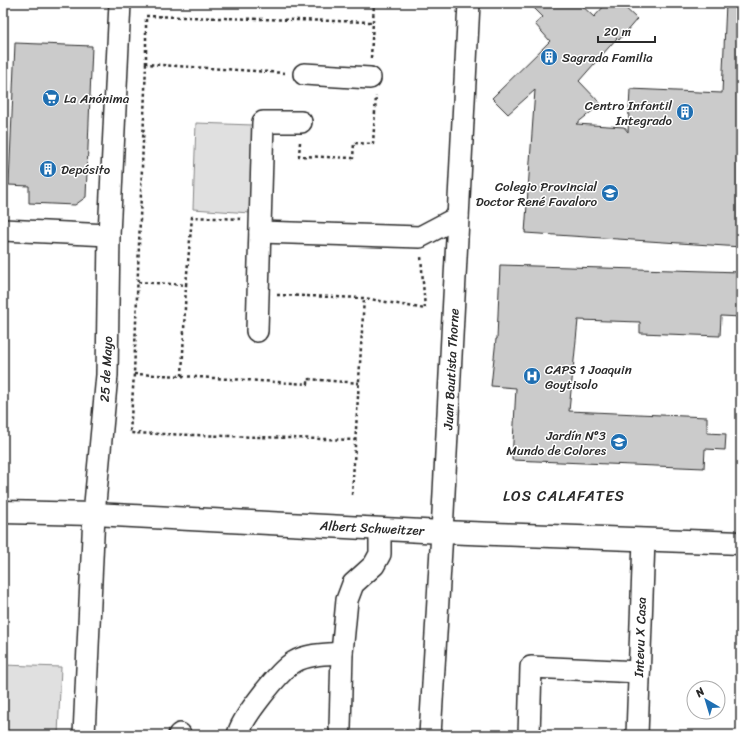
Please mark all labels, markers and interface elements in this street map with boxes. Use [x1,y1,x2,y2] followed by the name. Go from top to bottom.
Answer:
[598,18,655,44] scale bar
[604,21,631,43] text: 20 m
[562,46,653,69] place label: Sagrada Familia
[539,47,559,67] building icon: Sagrada Familia
[64,87,130,110] place label: La Anónima
[41,88,61,108] supermarket icon: La Anónima
[585,94,673,132] place label: Centro Infantil Integrado
[675,102,695,122] building icon: Centro Infantil Integrado
[61,158,111,181] place label: Depósito
[38,159,58,179] building icon: Depósito
[476,175,597,213] place label: Colegio Provincial Doctor René Favaloro
[600,183,620,203] school or university icon: Colegio Provincial Doctor René Favaloro
[436,307,466,431] street label: Juan Bautista Thorne
[93,335,119,403] street label: 25 de Mayo
[545,358,632,396] place label: CAPS 1 Joaquin Goytisolo
[522,366,542,386] hospital icon: CAPS 1 Joaquin Goytisolo
[506,424,607,462] place label: Jardín Nº3 Mundo de Colores
[609,432,629,452] school or university icon: Jardín Nº3 Mundo de Colores
[503,483,625,509] district label: LOS CALAFATES
[318,514,425,542] street label: Albert Schweitzer
[627,596,653,678] street label: Intevu X Casa
[686,680,726,720] north arrow
[691,682,709,703] text: N

